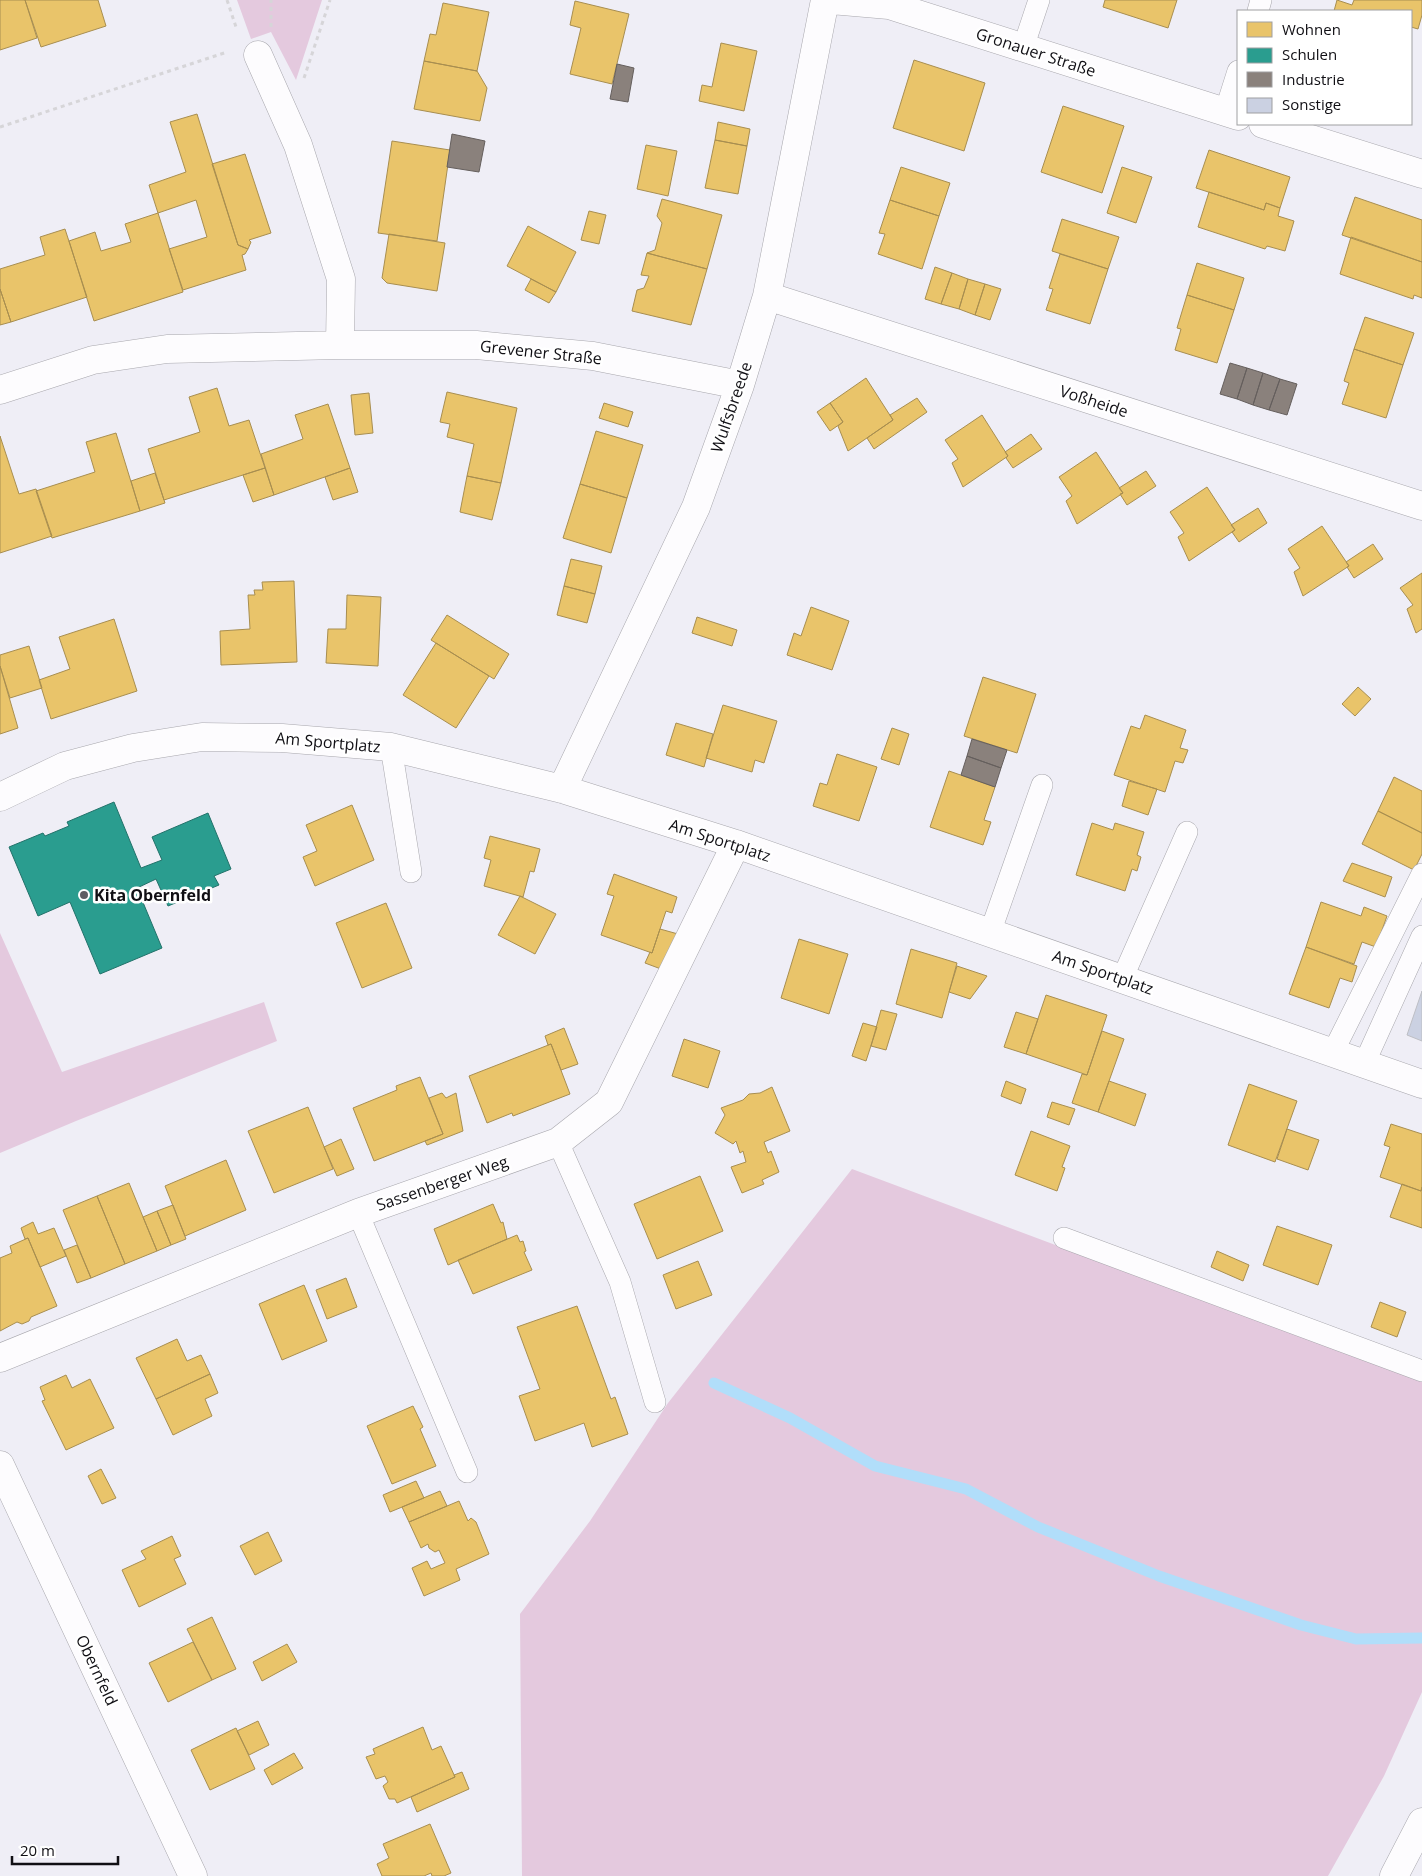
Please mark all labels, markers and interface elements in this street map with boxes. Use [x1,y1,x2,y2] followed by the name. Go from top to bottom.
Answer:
[1237,10,1412,125] legend
[1282,19,1341,39] text: Wohnen
[973,22,1099,82] street label: Gronauer Straße
[1282,44,1337,64] text: Schulen
[1282,69,1345,89] text: Industrie
[1282,94,1341,114] text: Sonstige
[479,335,603,369] street label: Grevener Straße
[705,359,757,455] street label: Wulfsbreede
[1057,380,1131,422] street label: Voßheide
[275,726,381,758] street label: Am Sportplatz
[666,813,774,867] street label: Am Sportplatz
[94,884,211,906] place label: Kita Obernfeld
[78,889,90,901] marker: Kita Obernfeld
[1050,944,1156,1000] street label: Am Sportplatz
[373,1150,511,1216] street label: Sassenberger Weg
[71,1631,123,1709] street label: Obernfeld
[12,1834,119,1866] scale bar
[20,1840,55,1860] text: 20 m

